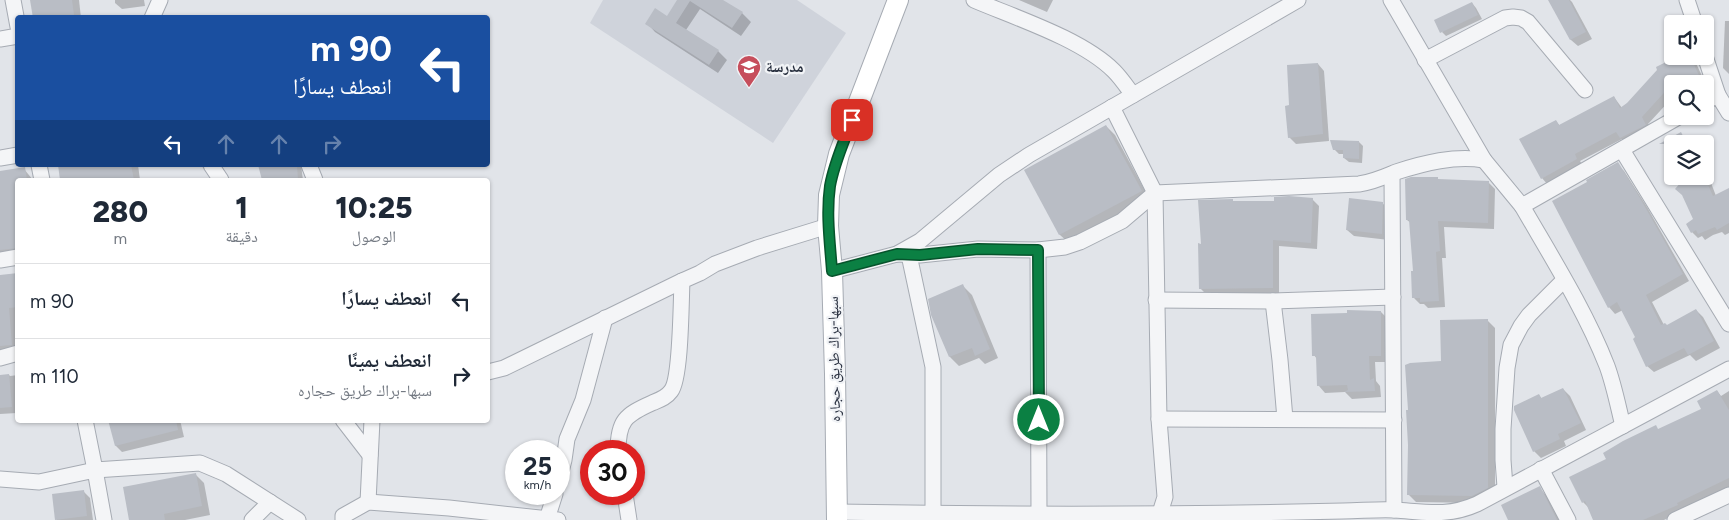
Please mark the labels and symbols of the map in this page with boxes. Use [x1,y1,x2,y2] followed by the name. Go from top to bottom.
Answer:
[736,54,762,88] school or university icon: مدرسة
[766,58,804,76] place label: مدرسة
[831,99,873,141] pin
[824,296,845,422] street label: سبها-براك طريق حجاره
[1012,393,1064,445] position arrow
[580,440,645,505] speed limit sign: 30

